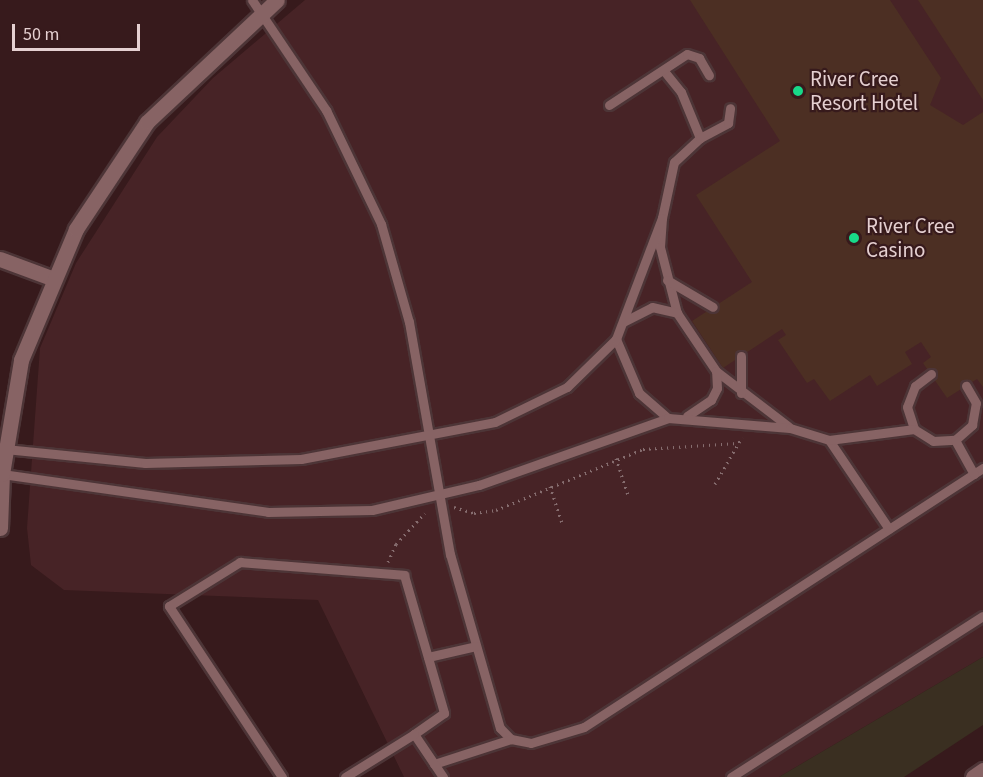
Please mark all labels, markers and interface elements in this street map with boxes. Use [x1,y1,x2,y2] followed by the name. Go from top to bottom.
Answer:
[15,12,142,50] scale bar
[23,22,59,47] text: 50 m
[810,66,918,116] place label: River Cree Resort Hotel
[791,84,805,98] marker: River Cree Resort Hotel
[866,213,955,263] place label: River Cree Casino
[847,231,861,245] marker: River Cree Casino

